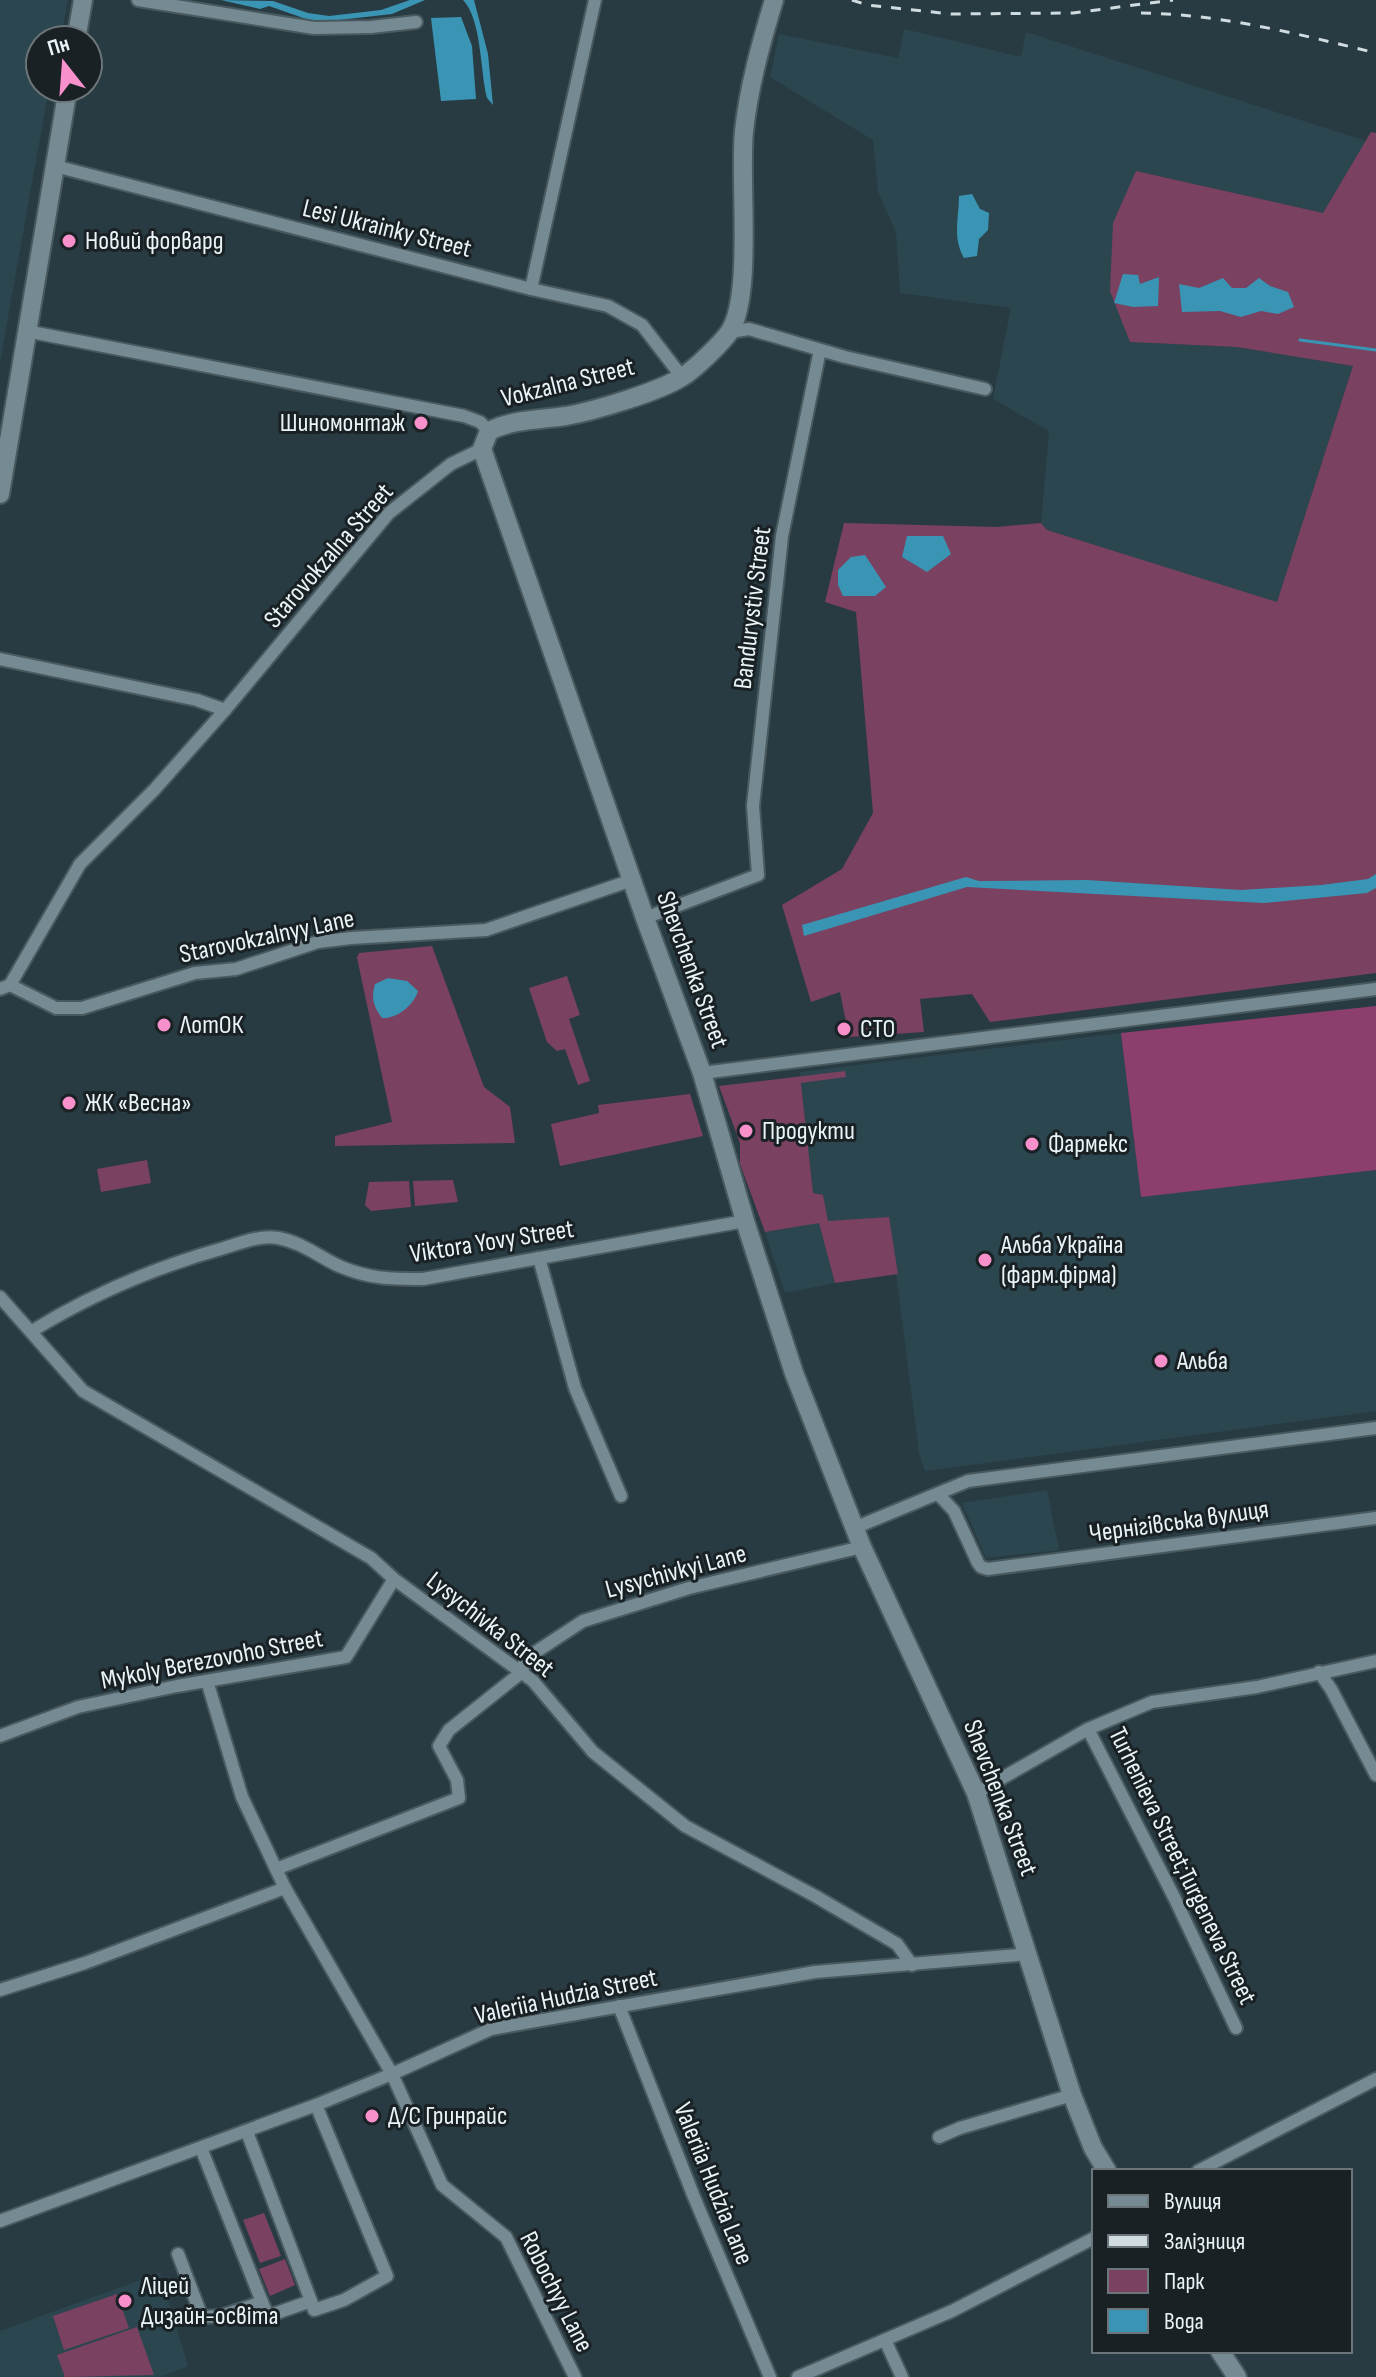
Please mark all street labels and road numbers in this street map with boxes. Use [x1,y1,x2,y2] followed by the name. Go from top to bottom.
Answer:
[299,193,475,265] street label: Lesi Ukrainky Street
[498,352,638,414] street label: Vokzalna Street
[258,477,400,635] street label: Starovokzalna Street
[728,525,778,691] street label: Bandurystiv Street
[649,887,735,1053] street label: Shevchenka Street
[177,903,357,971] street label: Starovokzalnyy Lane
[408,1214,576,1270] street label: Viktora Yovy Street
[1087,1494,1271,1550] street label: Чернігівська вулиця
[602,1538,750,1606] street label: Lysychivkyi Lane
[420,1566,560,1685] street label: Lysychivka Street
[98,1623,326,1697] street label: Mykoly Berezovoho Street
[956,1716,1044,1880] street label: Shevchenka Street
[1101,1722,1263,2010] street label: Turhenieva Street;Turgeneva Street
[472,1963,660,2031] street label: Valeriia Hudzia Street
[666,2098,760,2270] street label: Valeriia Hudzia Lane
[512,2227,600,2357] street label: Robochyy Lane

